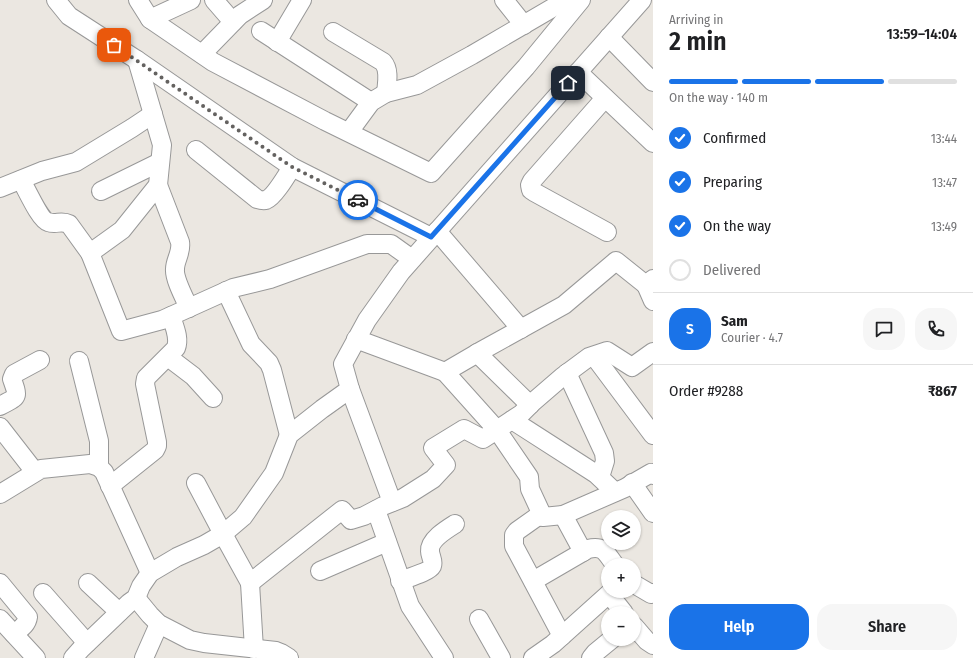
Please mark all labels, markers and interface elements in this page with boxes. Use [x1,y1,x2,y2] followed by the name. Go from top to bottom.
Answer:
[669,12,723,27] text: Arriving in
[887,25,957,43] text: 13:59–14:04
[669,26,727,57] text: 2 min
[97,28,131,62] pin
[103,34,125,56] icon: bag
[551,66,585,100] pin
[557,72,579,94] icon: home
[669,90,768,105] text: On the way · 140 m
[669,127,691,149] icon: check
[703,129,766,147] text: Confirmed
[931,131,957,146] text: 13:44
[669,171,691,193] icon: check
[703,173,762,191] text: Preparing
[932,175,957,190] text: 13:47
[338,180,378,220] courier
[347,189,369,211] icon: car
[669,215,691,237] icon: check
[703,217,771,235] text: On the way
[931,219,957,234] text: 13:49
[703,261,761,279] text: Delivered
[863,308,905,350] button: chat
[915,308,957,350] button: phone
[721,312,748,330] text: Sam
[686,320,694,338] text: S
[721,330,783,345] text: Courier · 4.7
[669,382,743,400] text: Order #9288
[928,382,957,400] text: ₹867
[601,510,641,646] map controls
[601,510,641,550] button: layers
[601,558,641,598] button: +
[669,604,809,650] button: Help
[817,604,957,650] button: Share
[601,606,641,646] button: −

